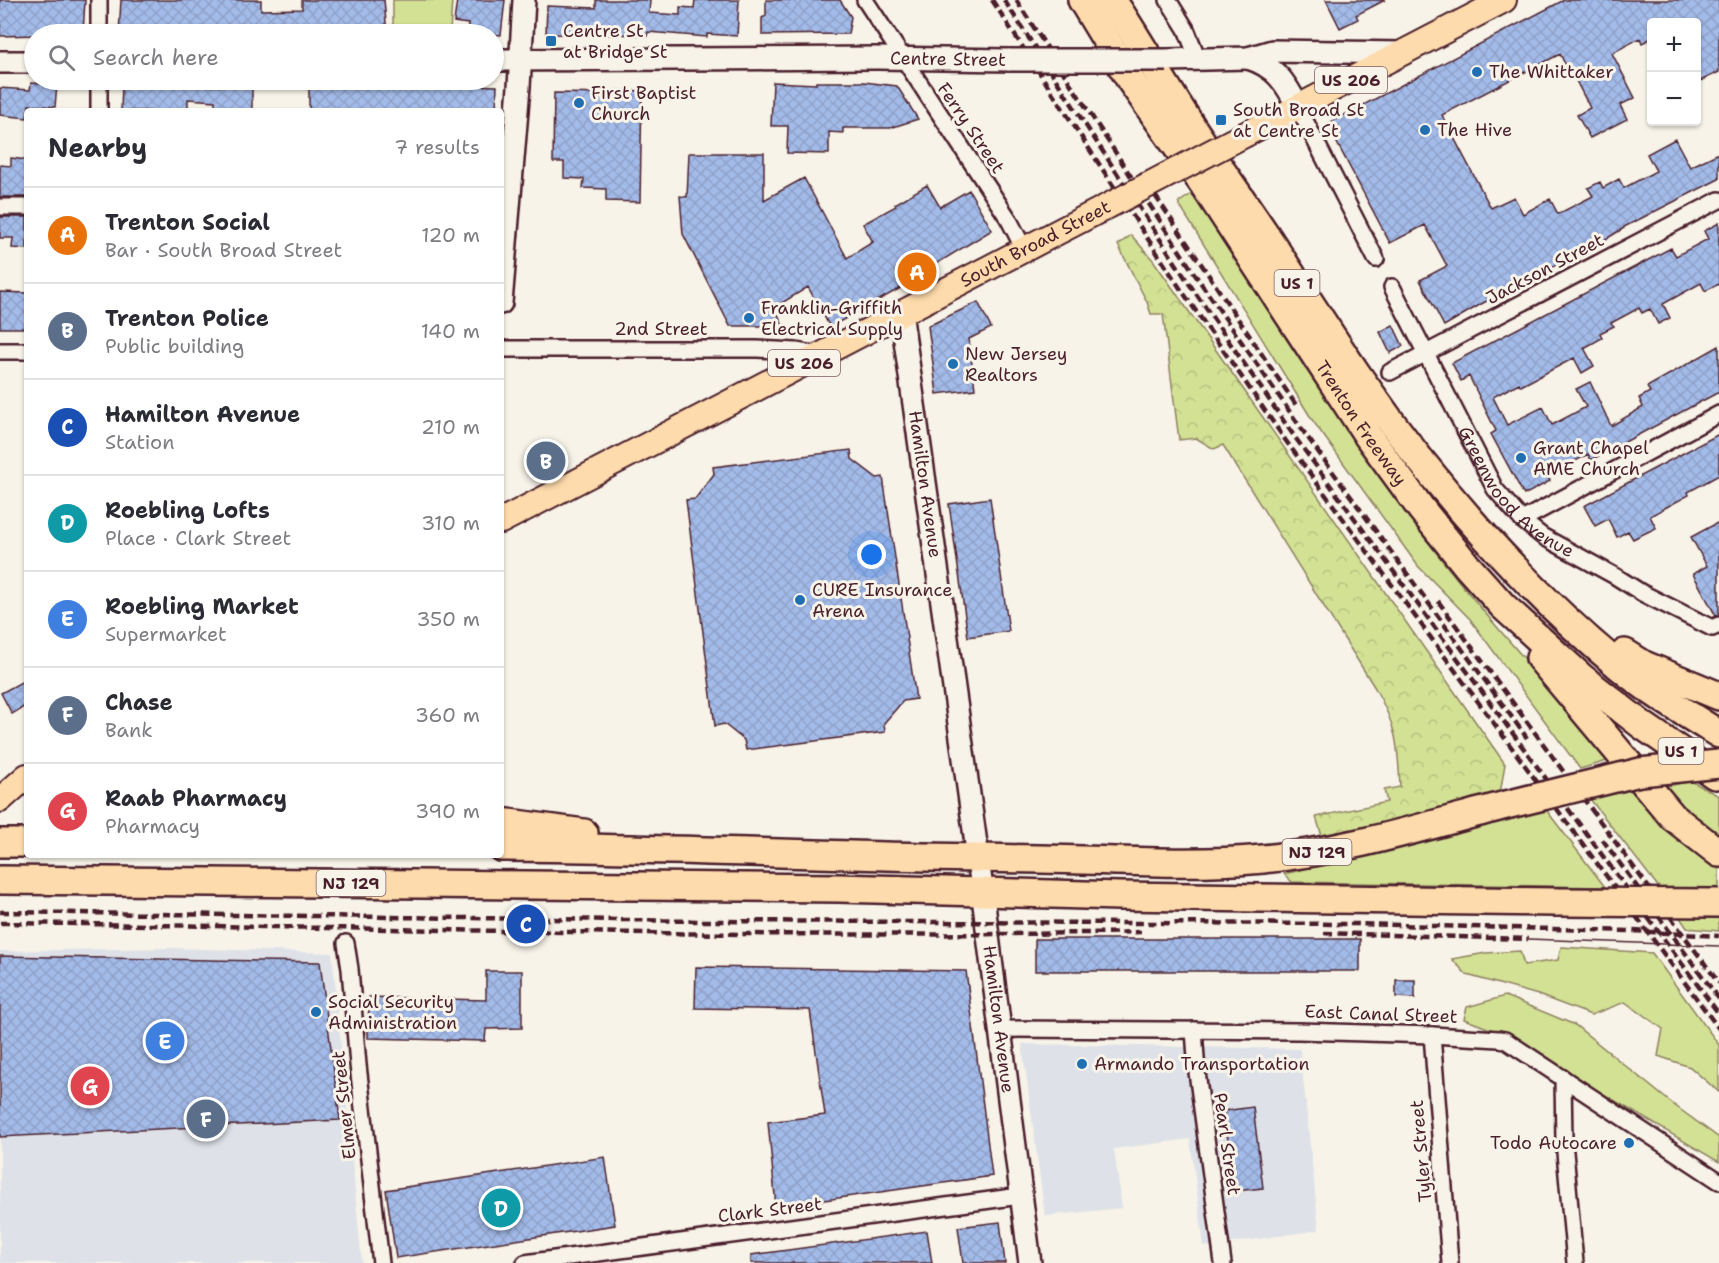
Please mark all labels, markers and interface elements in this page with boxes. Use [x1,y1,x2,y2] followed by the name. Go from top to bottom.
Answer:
[1647,18,1701,126] map controls
[1647,18,1701,72] button: +
[563,19,668,64] place label: Centre St at Bridge St
[24,24,504,90] search box
[544,34,558,48] marker: Centre St at Bridge St
[45,41,78,74] icon: search
[93,43,219,72] text: Search here
[890,46,1006,72] street label: Centre Street
[1489,60,1614,84] place label: The Whittaker
[1470,65,1484,79] marker: The Whittaker
[1315,67,1387,93] road number: US 206
[1647,72,1701,126] button: −
[932,78,1010,178] street label: Ferry Street
[591,81,697,126] place label: First Baptist Church
[572,96,586,110] marker: First Baptist Church
[1233,98,1364,143] place label: South Broad St at Centre St
[1214,113,1228,127] marker: South Broad St at Centre St
[1437,118,1512,142] place label: The Hive
[1418,123,1432,137] marker: The Hive
[48,130,147,165] text: Nearby
[394,134,480,160] text: 7 results
[956,195,1115,293] street label: South Broad Street
[105,208,270,237] text: Trenton Social
[60,222,75,248] text: A
[421,222,480,248] text: 120 m
[1482,228,1608,310] street label: Jackson Street
[105,237,342,263] text: Bar · South Broad Street
[898,250,936,294] pin: A
[1274,270,1320,296] road number: US 1
[761,296,903,341] place label: Franklin-Griffith Electrical Supply
[105,304,269,333] text: Trenton Police
[742,311,756,325] marker: Franklin-Griffith Electrical Supply
[614,317,708,341] street label: 2nd Street
[61,318,74,344] text: B
[421,318,480,344] text: 140 m
[105,333,244,359] text: Public building
[965,342,1067,387] place label: New Jersey Realtors
[768,350,840,376] road number: US 206
[1310,356,1412,491] street label: Trenton Freeway
[946,357,960,371] marker: New Jersey Realtors
[105,400,300,429] text: Hamilton Avenue
[903,409,948,560] street label: Hamilton Avenue
[61,414,74,440] text: C
[421,414,480,440] text: 210 m
[1453,422,1578,563] street label: Greenwood Avenue
[105,429,174,455] text: Station
[1533,436,1649,481] place label: Grant Chapel AME Church
[526,438,566,484] pin: B
[1514,451,1528,465] marker: Grant Chapel AME Church
[105,496,270,525] text: Roebling Lofts
[60,510,75,536] text: D
[421,510,480,536] text: 310 m
[105,525,291,551] text: Place · Clark Street
[857,540,886,569] your location
[812,578,952,623] place label: CURE Insurance Arena
[105,592,299,621] text: Roebling Market
[793,593,807,607] marker: CURE Insurance Arena
[61,606,74,632] text: E
[416,606,480,632] text: 350 m
[105,621,227,647] text: Supermarket
[105,688,173,717] text: Chase
[62,702,73,728] text: F
[415,702,480,728] text: 360 m
[105,717,153,743] text: Bank
[1658,738,1704,764] road number: US 1
[105,784,287,813] text: Raab Pharmacy
[59,798,76,824] text: G
[415,798,480,824] text: 390 m
[105,813,200,839] text: Pharmacy
[1282,839,1352,865] road number: NJ 129
[316,870,386,896] road number: NJ 129
[506,902,546,946] pin: C
[977,944,1020,1095] street label: Hamilton Avenue
[328,990,457,1035] place label: Social Security Administration
[1304,999,1458,1029] street label: East Canal Street
[309,1005,323,1019] marker: Social Security Administration
[146,1018,184,1064] pin: E
[326,1049,362,1161] street label: Elmer Street
[1094,1052,1310,1076] place label: Armando Transportation
[1075,1057,1089,1071] marker: Armando Transportation
[70,1064,110,1108] pin: G
[1208,1091,1246,1197] street label: Pearl Street
[186,1096,226,1142] pin: F
[1405,1099,1437,1203] street label: Tyler Street
[1490,1131,1617,1155] place label: Todo Autocare
[1622,1136,1636,1150] marker: Todo Autocare
[482,1186,520,1230] pin: D
[717,1192,823,1228] street label: Clark Street

